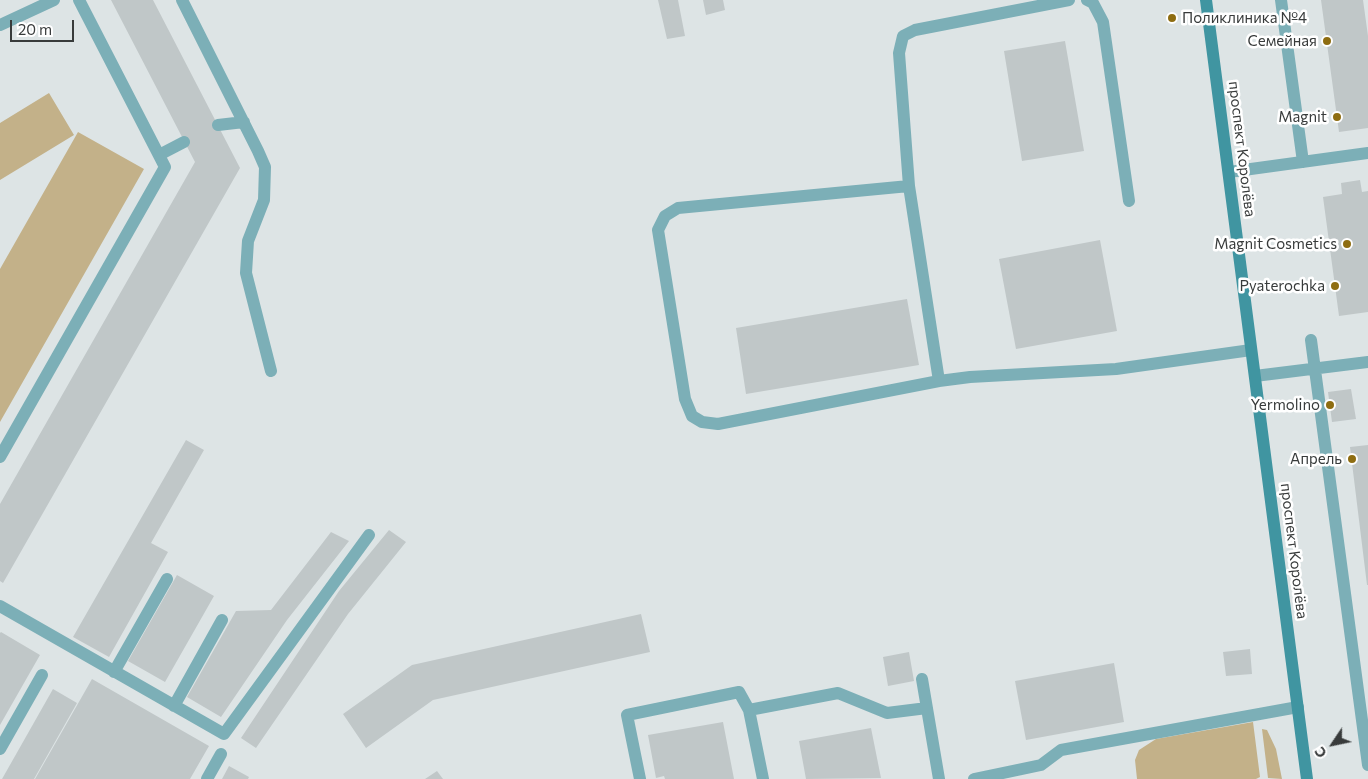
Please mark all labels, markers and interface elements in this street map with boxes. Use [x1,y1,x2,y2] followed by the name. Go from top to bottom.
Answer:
[1182,9,1307,27] place label: Поликлиника №4
[12,10,76,42] scale bar
[1166,12,1178,24] marker: Поликлиника №4
[18,20,52,38] text: 20 m
[1247,32,1317,50] place label: Семейная
[1321,35,1333,47] marker: Семейная
[1225,80,1259,218] street label: проспект Королёва
[1278,108,1327,126] place label: Magnit
[1331,111,1343,123] marker: Magnit
[1214,235,1337,253] place label: Magnit Cosmetics
[1341,238,1353,250] marker: Magnit Cosmetics
[1239,277,1325,295] place label: Pyaterochka
[1329,280,1341,292] marker: Pyaterochka
[1250,396,1320,414] place label: Yermolino
[1324,399,1336,411] marker: Yermolino
[1290,450,1342,468] place label: Апрель
[1346,453,1358,465] marker: Апрель
[1277,482,1311,620] street label: проспект Королёва
[1308,719,1358,769] north arrow
[1310,744,1330,761] text: С

